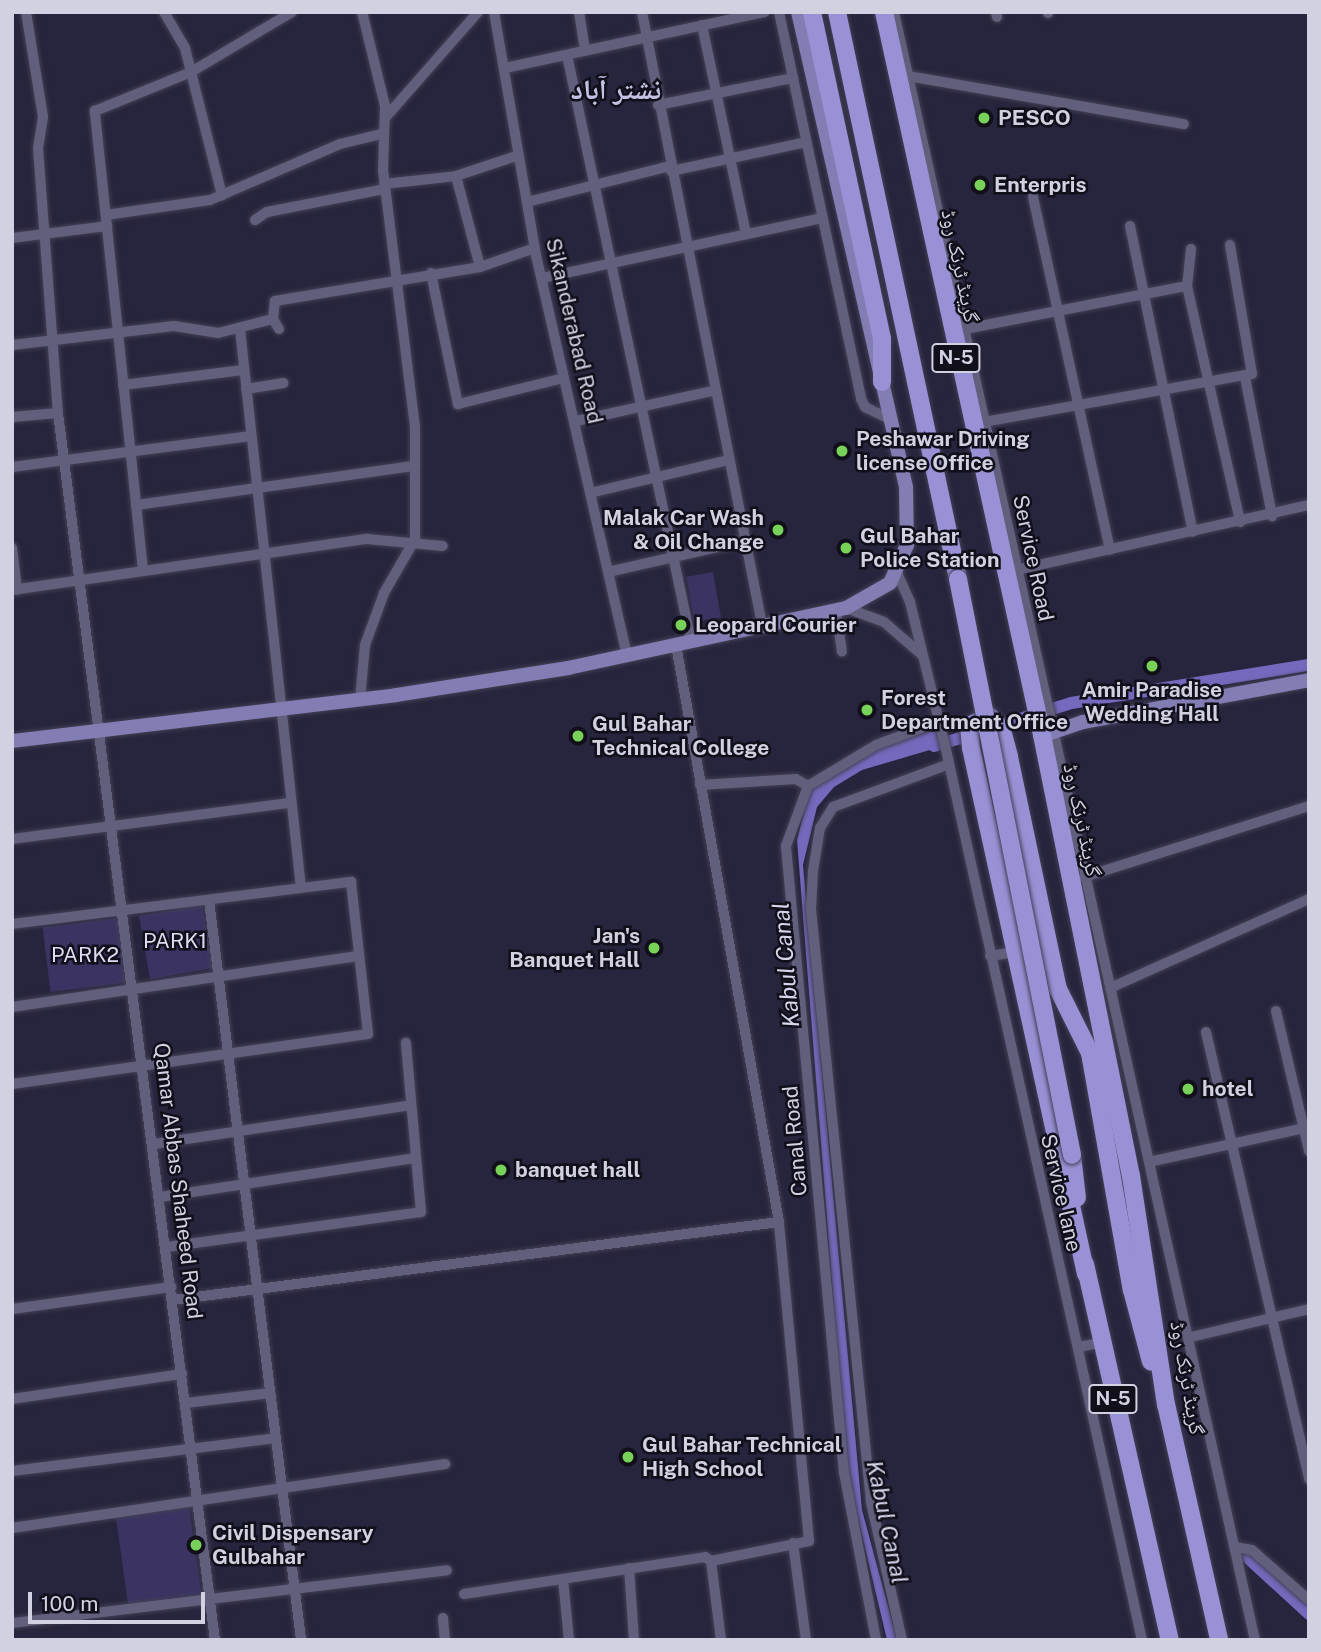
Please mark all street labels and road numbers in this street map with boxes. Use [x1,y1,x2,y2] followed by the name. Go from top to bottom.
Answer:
[936,207,984,325] street label: گرینڈ ٹرنک روڈ
[540,236,608,426] street label: Sikanderabad Road
[930,342,982,374] road number: N-5
[1007,493,1059,623] street label: Service Road
[1058,761,1106,879] street label: گرینڈ ٹرنک روڈ
[149,1041,207,1321] street label: Qamar Abbas Shaheed Road
[778,1085,812,1197] street label: Canal Road
[1035,1131,1087,1255] street label: Service lane
[1165,1319,1209,1437] street label: گرینڈ ٹرنک روڈ
[1087,1384,1139,1414] road number: N-5

